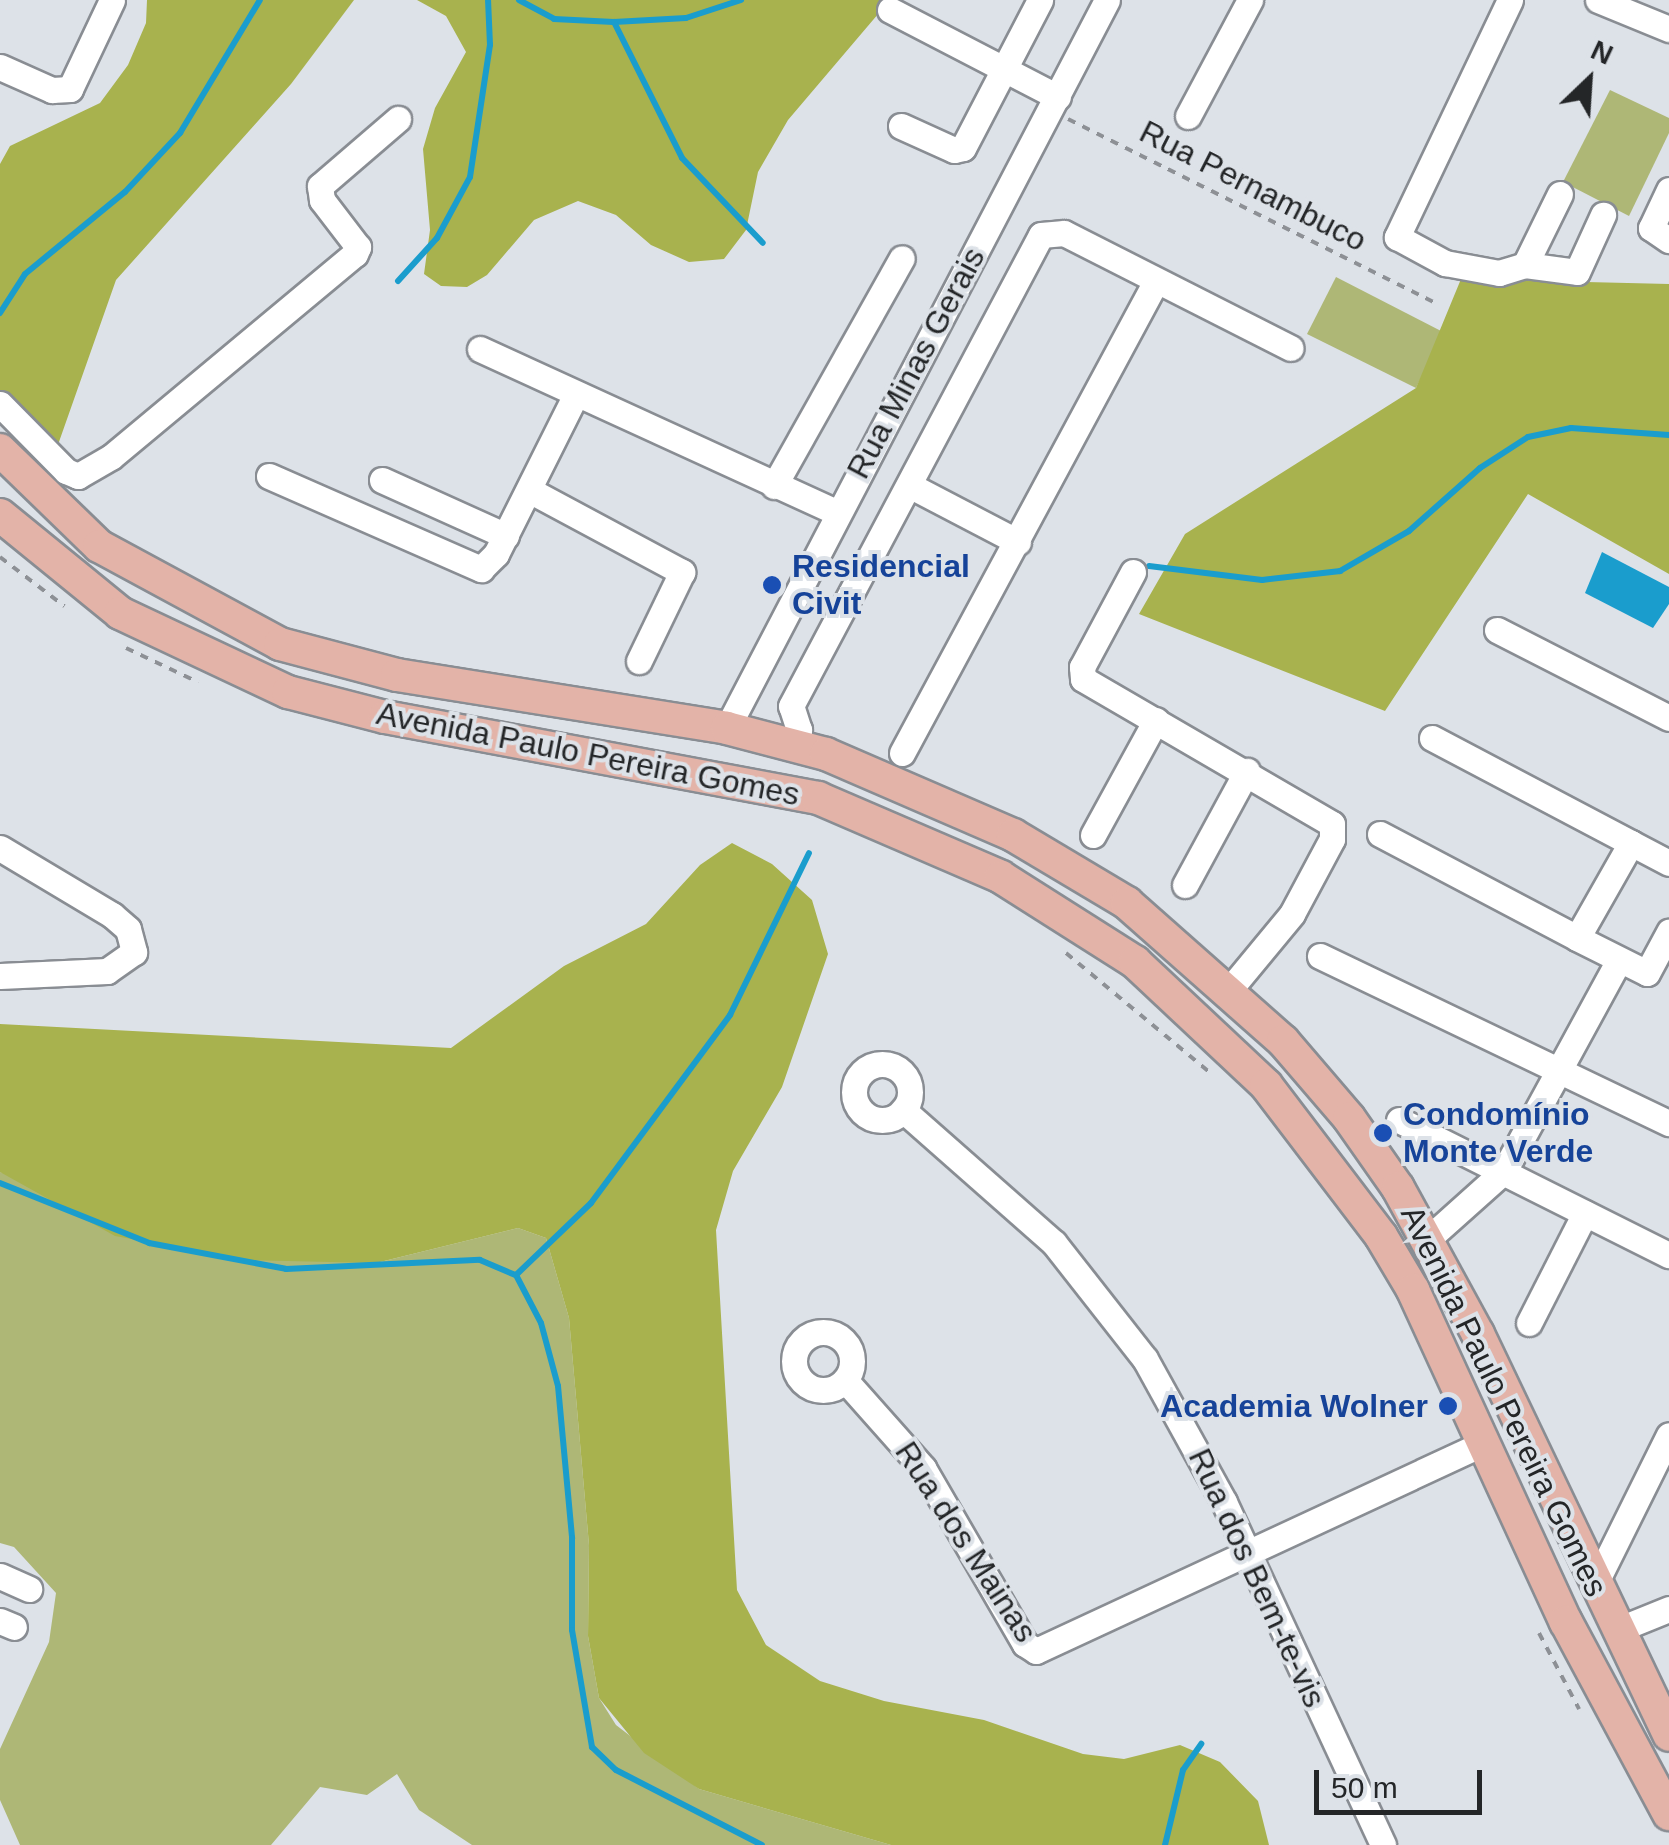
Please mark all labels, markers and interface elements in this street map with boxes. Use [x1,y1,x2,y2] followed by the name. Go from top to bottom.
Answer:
[1539,30,1639,130] north arrow
[1586,34,1618,71] text: N
[1133,112,1373,260] street label: Rua Pernambuco
[839,241,993,485] street label: Rua Minas Gerais
[792,548,970,623] place label: Residencial Civit
[761,574,783,596] marker: Residencial Civit
[373,694,803,814] street label: Avenida Paulo Pereira Gomes
[1403,1096,1593,1171] place label: Condomínio Monte Verde
[1372,1122,1394,1144] marker: Condomínio Monte Verde
[1393,1199,1615,1603] street label: Avenida Paulo Pereira Gomes
[1160,1387,1428,1425] place label: Academia Wolner
[1437,1395,1459,1417] marker: Academia Wolner
[887,1435,1045,1649] street label: Rua dos Mainas
[1180,1443,1334,1713] street label: Rua dos Bem-te-vis
[1319,1750,1486,1812] scale bar
[1331,1771,1398,1804] text: 50 m

